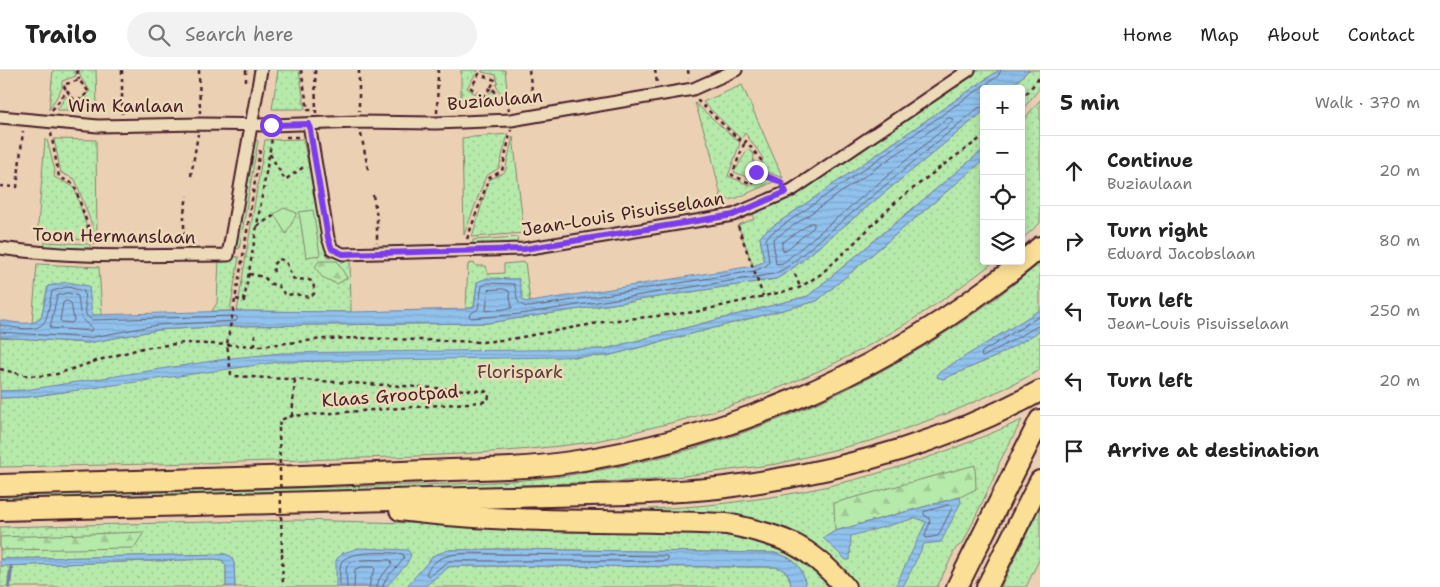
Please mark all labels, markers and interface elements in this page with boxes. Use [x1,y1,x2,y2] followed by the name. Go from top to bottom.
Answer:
[127,12,477,57] search box
[25,19,97,51] text: Trailo
[145,21,173,49] icon: search
[185,22,294,47] text: Search here
[1123,23,1172,47] text: Home
[1200,23,1239,47] text: Map
[1267,23,1320,47] text: About
[1348,23,1415,47] text: Contact
[446,84,544,116] street label: Buziaulaan
[980,85,1025,265] map controls
[980,85,1025,130] button: +
[1060,89,1120,117] text: 5 min
[1315,92,1420,113] text: Walk · 370 m
[68,94,184,118] street label: Wim Kanlaan
[260,114,283,137] route start
[980,130,1025,175] button: −
[1107,148,1193,173] text: Continue
[1060,157,1088,185] icon: ahead
[1379,160,1420,181] text: 20 m
[745,161,768,184] route end
[1107,173,1192,194] text: Buziaulaan
[980,175,1025,220] button: locate
[520,186,726,242] street label: Jean-Louis Pisuisselaan
[1107,218,1208,243] text: Turn right
[980,220,1025,265] button: layers
[32,223,196,249] street label: Toon Hermanslaan
[1060,227,1088,255] icon: right
[1379,230,1420,251] text: 80 m
[1107,243,1256,264] text: Eduard Jacobslaan
[1107,288,1193,313] text: Turn left
[1060,297,1088,325] icon: left
[1369,300,1420,321] text: 250 m
[1107,313,1289,334] text: Jean-Louis Pisuisselaan
[477,360,563,384] park label: Florispark
[1060,367,1088,395] icon: left
[1107,368,1193,393] text: Turn left
[1379,370,1420,391] text: 20 m
[321,379,459,413] street label: Klaas Grootpad
[1060,437,1088,465] icon: arrive
[1107,438,1319,463] text: Arrive at destination

